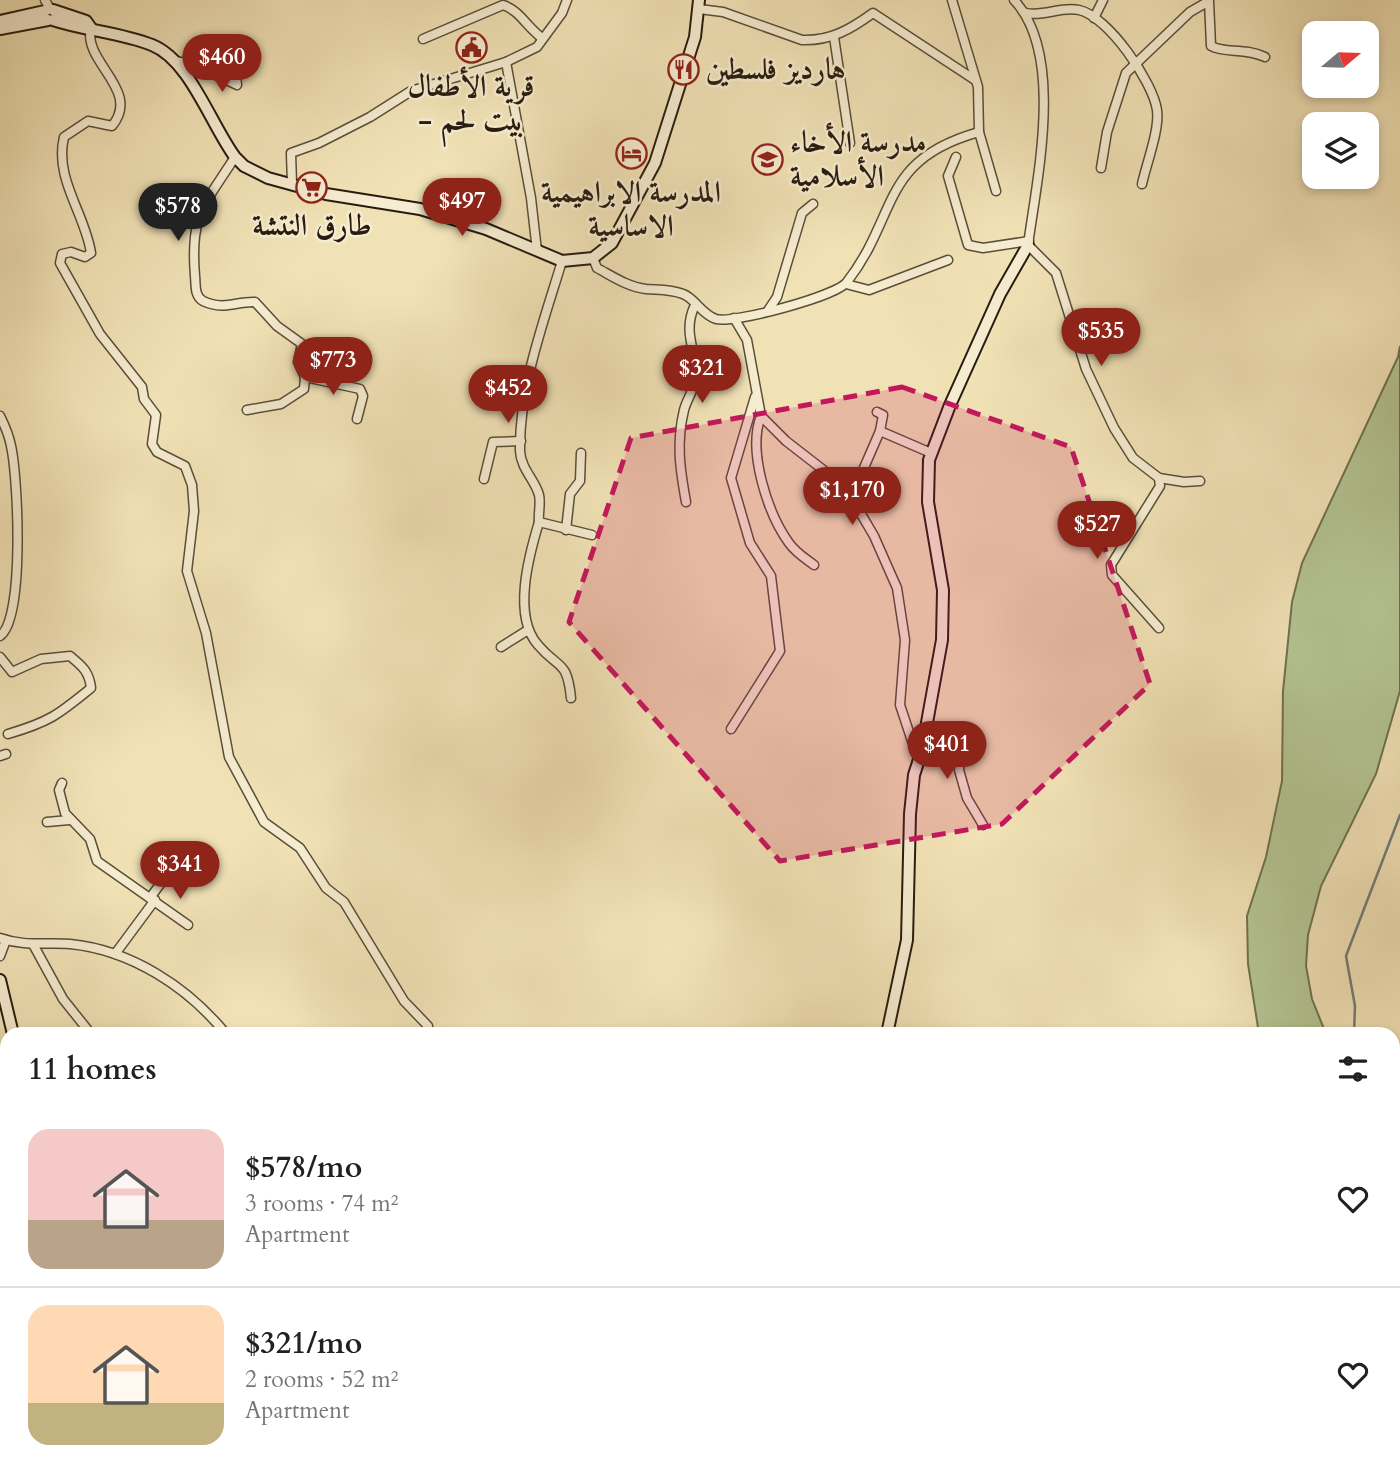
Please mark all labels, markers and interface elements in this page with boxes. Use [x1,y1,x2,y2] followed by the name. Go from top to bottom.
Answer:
[1302,21,1379,98] north arrow
[1302,21,1379,189] map controls
[454,31,488,65] public building icon: قرية الأطفال - بيت لحم
[181,34,263,94] pin: $460
[198,41,246,72] text: $460
[706,49,846,90] place label: هارديز فلسطين
[666,52,700,86] restaurant icon: هارديز فلسطين
[407,66,535,147] place label: قرية الأطفال - بيت لحم
[1302,112,1379,189] button: layers
[790,122,927,197] place label: مدرسة الأخاء الأسلامية
[614,137,648,171] hotel icon: المدرسة الابراهيمية الاساسية
[750,142,784,176] school or university icon: مدرسة الأخاء الأسلامية
[295,170,329,204] supermarket icon: طارق النتشة
[541,172,721,247] place label: المدرسة الابراهيمية الاساسية
[421,178,503,238] pin: $497
[137,184,219,243] pin: $578
[438,185,486,216] text: $497
[154,190,202,221] text: $578
[252,205,372,246] place label: طارق النتشة
[1060,308,1142,368] pin: $535
[1077,315,1125,346] text: $535
[292,338,374,397] pin: $773
[309,344,357,375] text: $773
[661,346,743,405] pin: $321
[678,352,726,383] text: $321
[467,366,549,425] pin: $452
[484,372,532,403] text: $452
[795,468,909,527] pin: $1,170
[819,474,885,505] text: $1,170
[1056,502,1138,561] pin: $527
[1073,508,1121,539] text: $527
[906,722,988,781] pin: $401
[923,728,971,759] text: $401
[139,842,221,901] pin: $341
[156,848,204,879] text: $341
[28,1049,157,1090] text: 11 homes
[1334,1050,1372,1088] icon: filters
[245,1147,362,1188] text: $578/mo
[84,1157,168,1241] icon: home
[1334,1180,1372,1218] icon: heart
[245,1188,398,1219] text: 3 rooms · 74 m²
[245,1219,349,1250] text: Apartment
[245,1323,362,1364] text: $321/mo
[84,1333,168,1417] icon: home
[1334,1356,1372,1394] icon: heart
[245,1364,398,1395] text: 2 rooms · 52 m²
[245,1395,349,1426] text: Apartment

